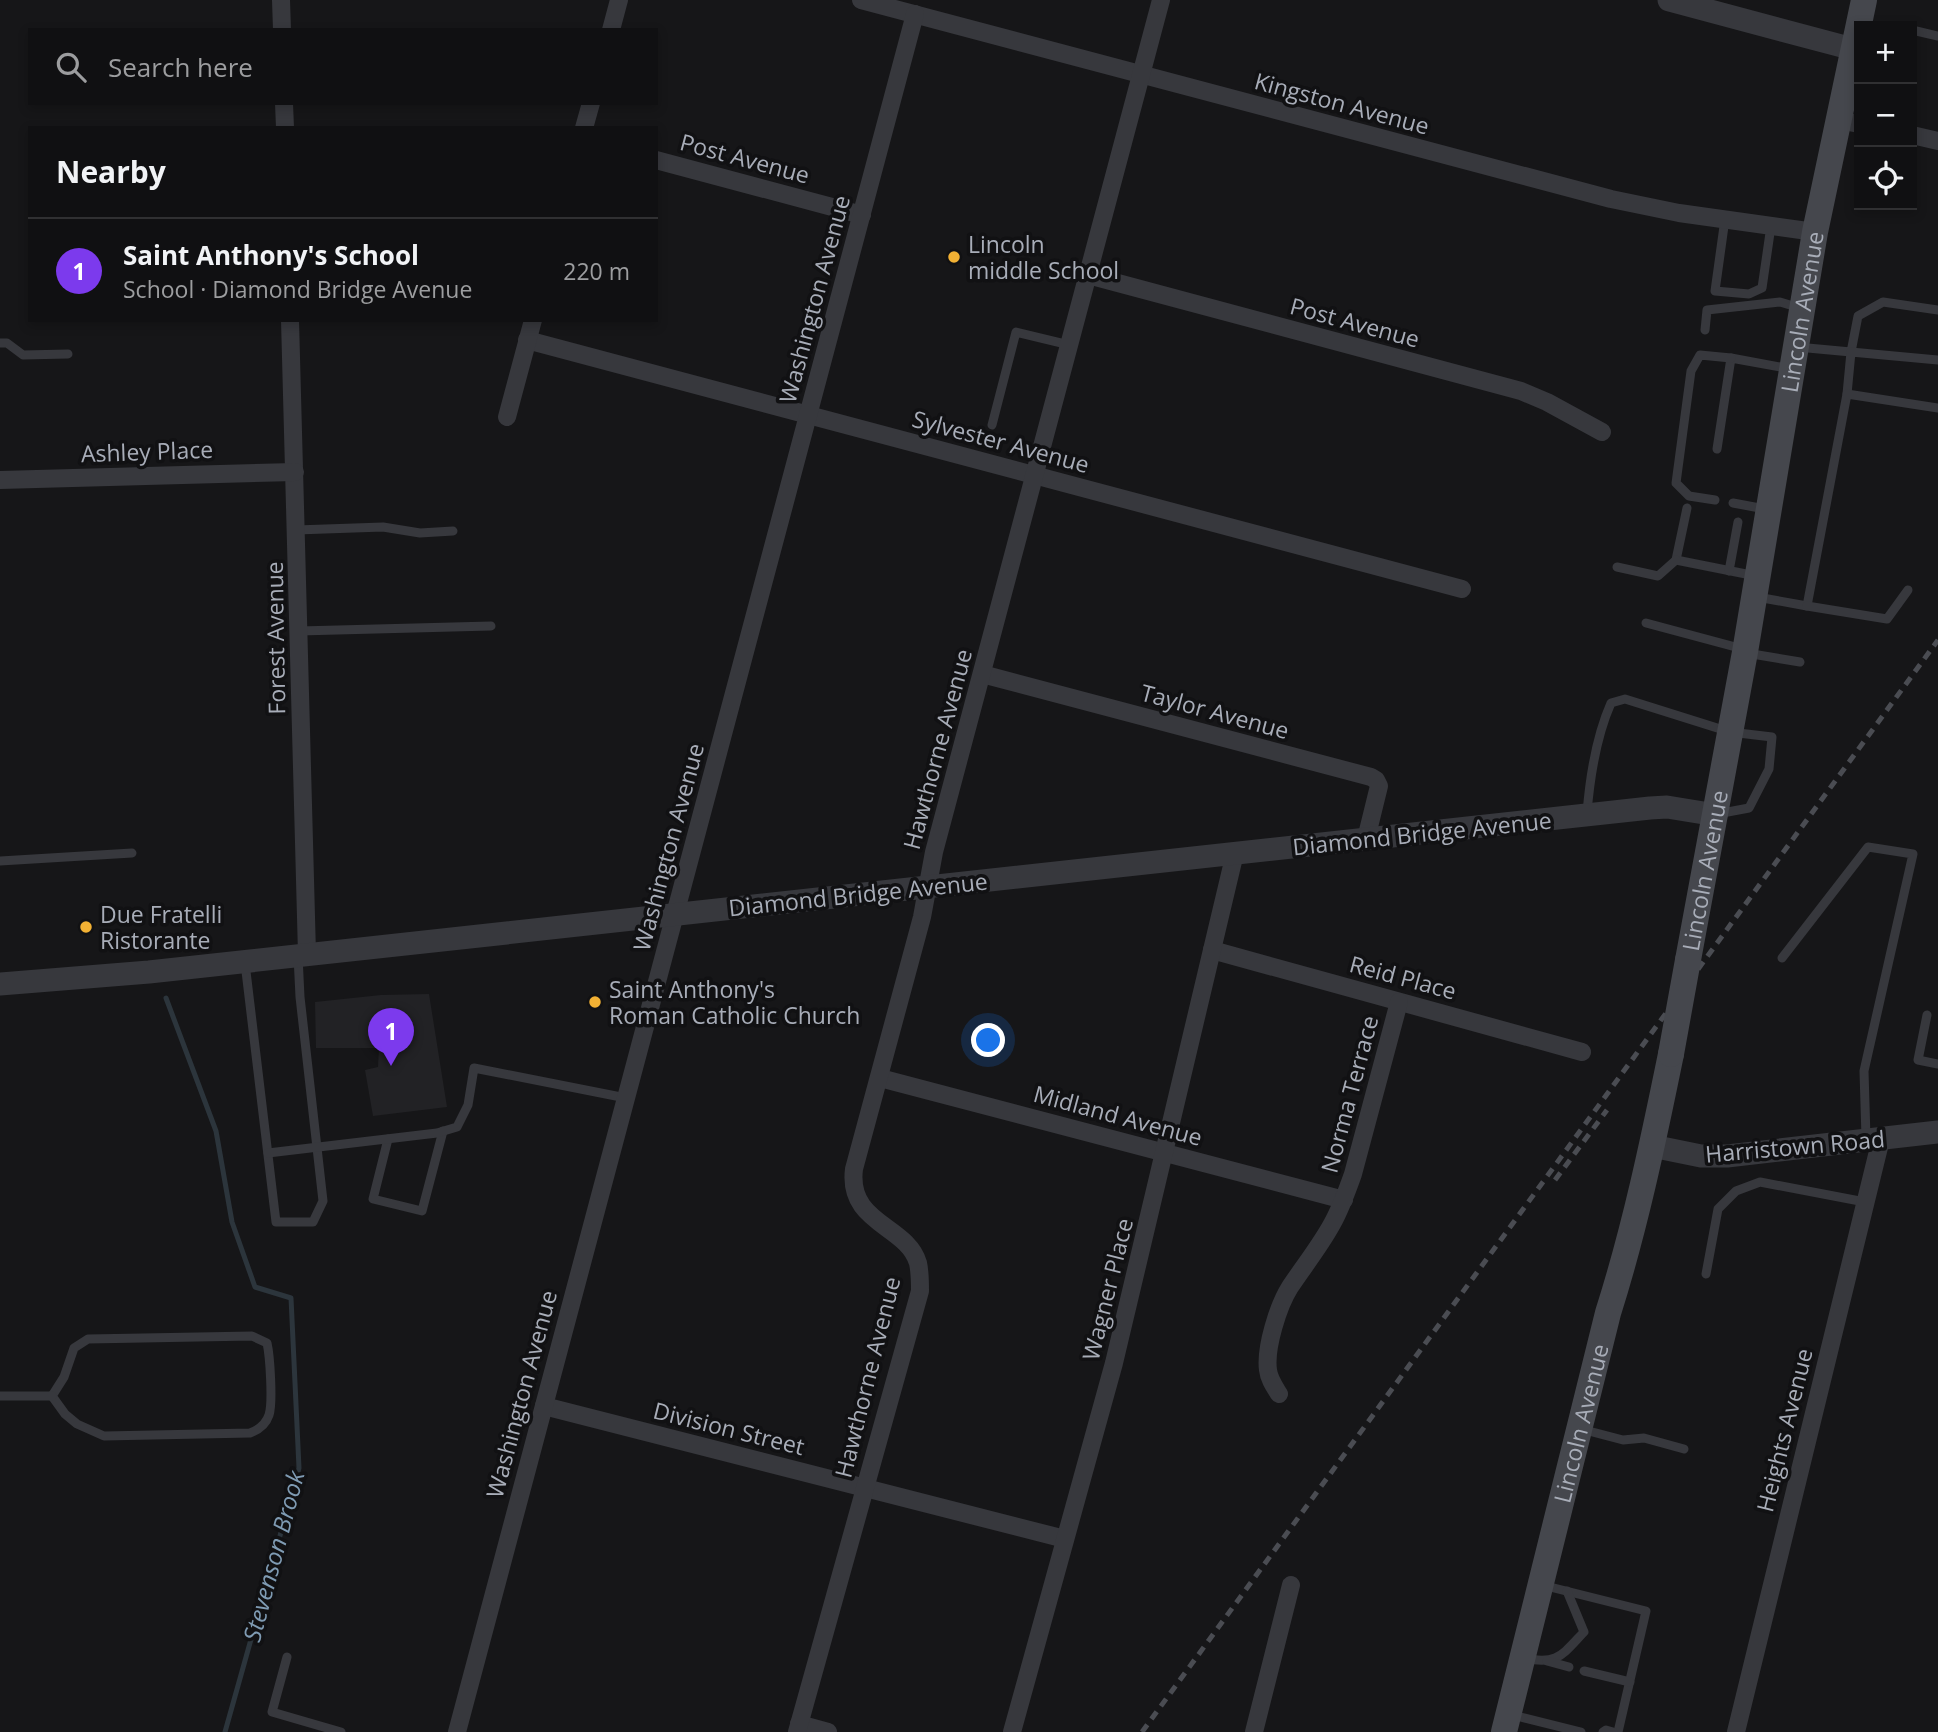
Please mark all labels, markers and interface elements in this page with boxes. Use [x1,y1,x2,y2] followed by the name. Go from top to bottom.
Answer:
[1854,21,1917,210] map controls
[1854,21,1917,84] button: +
[28,28,658,105] search box
[52,48,90,86] icon: search
[108,49,253,85] text: Search here
[1251,64,1433,142] street label: Kingston Avenue
[1854,84,1917,147] button: −
[677,125,813,191] street label: Post Avenue
[1854,147,1917,210] button: locate
[56,151,166,192] text: Nearby
[771,192,857,406] street label: Washington Avenue
[968,228,1119,286] place label: Lincoln middle School
[1773,229,1831,395] street label: Lincoln Avenue
[123,237,419,273] text: Saint Anthony's School
[946,249,962,265] marker: Lincoln middle School
[72,255,86,287] text: 1
[563,255,630,287] text: 220 m
[123,273,472,305] text: School · Diamond Bridge Avenue
[1287,289,1423,355] street label: Post Avenue
[909,402,1093,480] street label: Sylvester Avenue
[80,433,214,469] street label: Ashley Place
[258,561,292,715] street label: Forest Avenue
[895,645,979,853] street label: Hawthorne Avenue
[1137,676,1293,746] street label: Taylor Avenue
[625,740,711,954] street label: Washington Avenue
[1674,788,1735,953] street label: Lincoln Avenue
[1291,803,1553,863] street label: Diamond Bridge Avenue
[727,864,989,924] street label: Diamond Bridge Avenue
[100,898,222,956] place label: Due Fratelli Ristorante
[78,919,94,935] marker: Due Fratelli Ristorante
[1346,947,1460,1007] street label: Reid Place
[609,973,860,1031] place label: Saint Anthony's Roman Catholic Church
[587,994,603,1010] marker: Saint Anthony's Roman Catholic Church
[368,1008,414,1066] pin: 1
[1313,1012,1385,1176] street label: Norma Terrace
[971,1023,1005,1057] your location
[1030,1077,1206,1153] street label: Midland Avenue
[1704,1122,1886,1170] street label: Harristown Road
[1074,1215,1140,1363] street label: Wagner Place
[827,1273,907,1481] street label: Hawthorne Avenue
[478,1287,564,1501] street label: Washington Avenue
[1545,1340,1616,1506] street label: Lincoln Avenue
[1748,1345,1820,1515] street label: Heights Avenue
[650,1394,808,1462] street label: Division Street
[234,1466,312,1645] water label: Stevenson Brook

